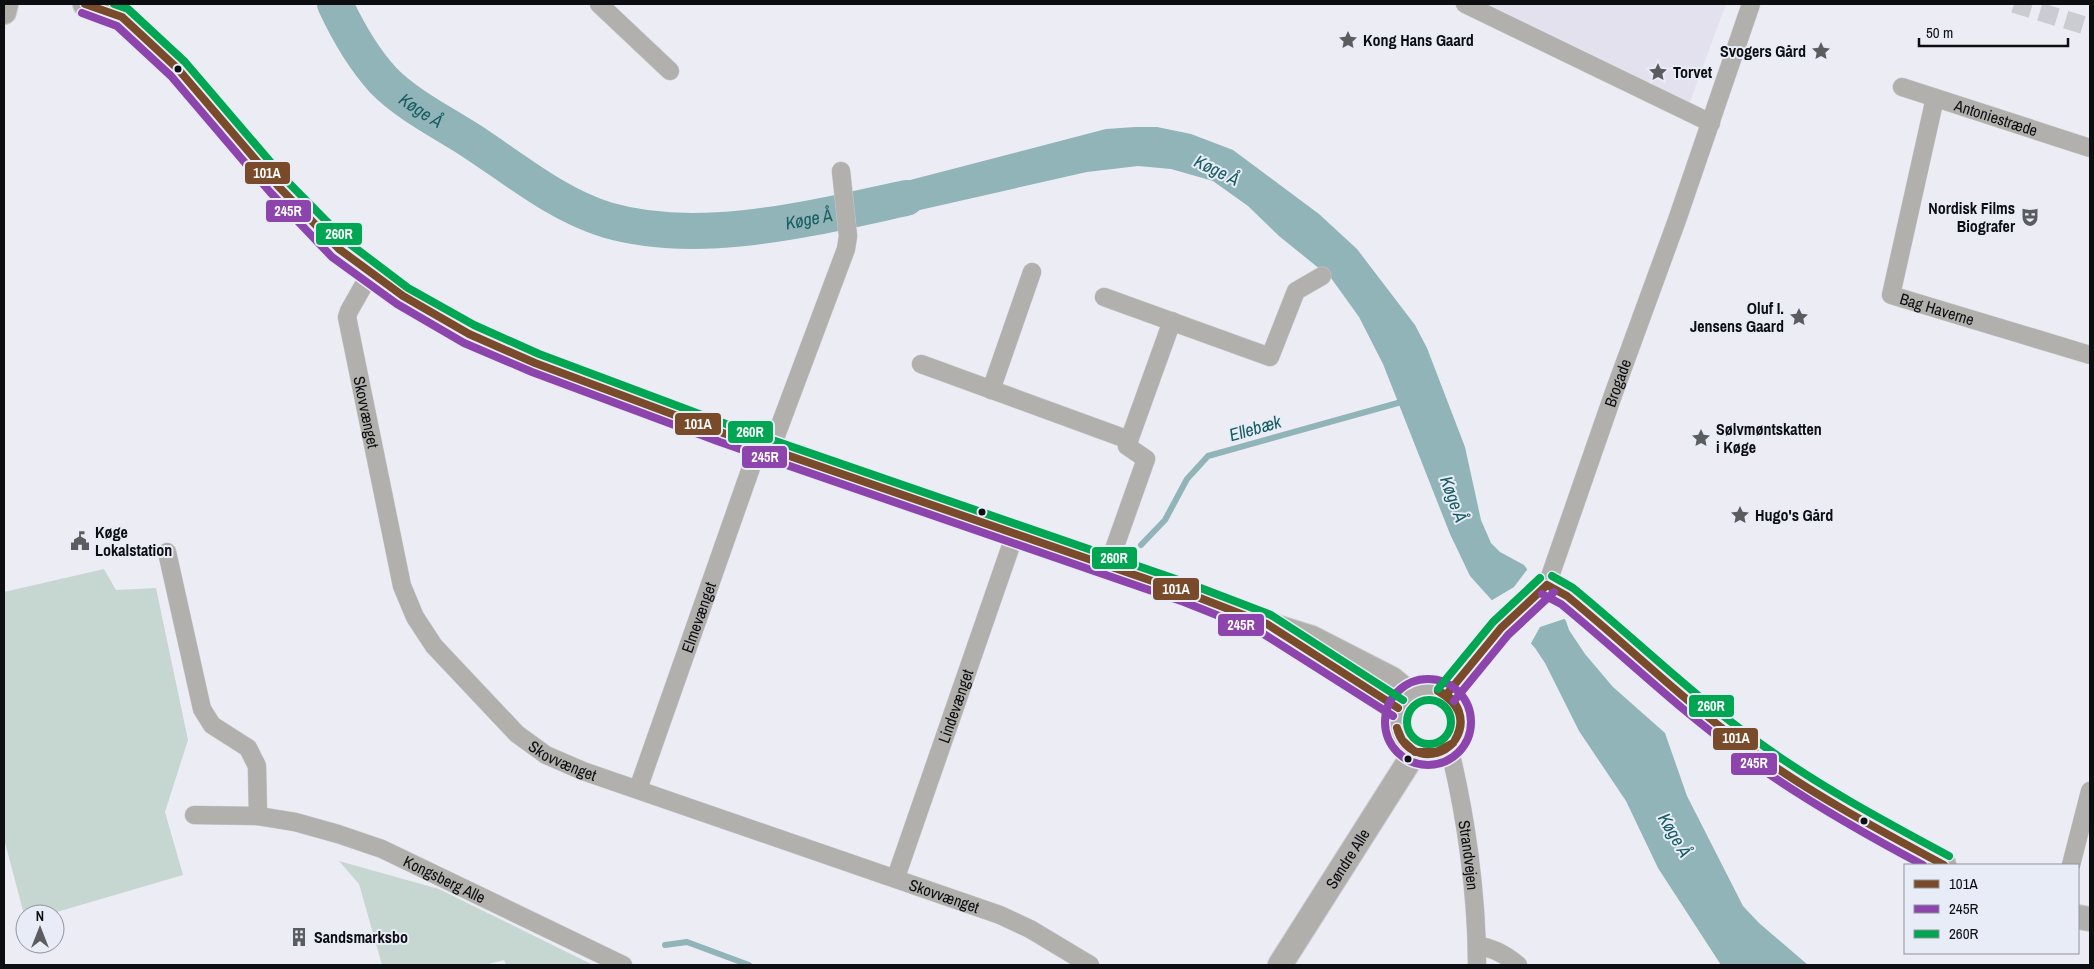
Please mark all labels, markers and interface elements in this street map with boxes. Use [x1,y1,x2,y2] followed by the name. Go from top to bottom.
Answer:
[1919,15,2068,47] scale bar
[1926,22,1953,43] text: 50 m
[1337,29,1359,51] place icon: Kong Hans Gaard
[1363,29,1474,51] place label: Kong Hans Gaard
[1720,40,1806,62] place label: Svogers Gård
[1810,40,1832,62] place icon: Svogers Gård
[1647,61,1669,83] place icon: Torvet
[1673,61,1713,83] place label: Torvet
[173,64,183,74] unlabelled marker
[394,86,448,133] water label: Køge Å
[1951,93,2041,141] street label: Antoniestræde
[1190,148,1244,192] water label: Køge Å
[244,161,291,185] line badge: 101A
[253,164,281,182] text: 101A
[1928,197,2016,237] place label: Nordisk Films Biografer
[265,199,312,223] line badge: 245R
[274,202,302,220] text: 245R
[783,202,835,235] water label: Køge Å
[2019,206,2041,228] theatre icon: Nordisk Films Biografer
[315,222,363,246] line badge: 260R
[325,225,353,243] text: 260R
[1897,287,1977,330] street label: Bag Haverne
[1690,297,1784,337] place label: Oluf I. Jensens Gaard
[1788,306,1810,328] place icon: Oluf I. Jensens Gaard
[1599,356,1636,410] street label: Brogade
[348,374,385,450] street label: Skovvænget
[1226,408,1285,447] water label: Ellebæk
[674,412,722,436] line badge: 101A
[684,415,712,433] text: 101A
[1716,418,1822,458] place label: Sølvmøntskatten i Køge
[727,420,774,444] line badge: 260R
[736,423,764,441] text: 260R
[1690,427,1712,449] place icon: Sølvmøntskatten i Køge
[741,445,788,469] line badge: 245R
[751,448,779,466] text: 245R
[1434,472,1474,526] water label: Køge Å
[1729,504,1751,526] place icon: Hugo's Gård
[1755,504,1833,526] place label: Hugo's Gård
[977,507,987,517] unlabelled marker
[95,521,172,561] place label: Køge Lokalstation
[69,530,91,552] public building icon: Køge Lokalstation
[1091,546,1138,570] line badge: 260R
[1100,549,1128,567] text: 260R
[1152,577,1200,601] line badge: 101A
[676,579,721,656] street label: Elmevænget
[1162,580,1190,598] text: 101A
[1217,613,1265,637] line badge: 245R
[1227,616,1255,634] text: 245R
[932,666,978,746] street label: Lindevænget
[1688,694,1735,718] line badge: 260R
[1697,697,1725,715] text: 260R
[1712,727,1759,751] line badge: 101A
[1722,729,1750,747] text: 101A
[524,735,600,786] street label: Skovvænget
[1730,752,1778,776] line badge: 245R
[1403,754,1413,764] unlabelled marker
[1740,754,1768,772] text: 245R
[1652,808,1698,862] water label: Køge Å
[1859,816,1869,826] unlabelled marker
[1453,819,1484,891] street label: Strandvejen
[1320,824,1375,893] street label: Søndre Alle
[400,850,489,908] street label: Kongsberg Alle
[1904,864,2079,954] legend
[906,873,983,918] street label: Skovvænget
[1949,873,1979,894] text: 101A
[1949,898,1979,919] text: 245R
[15,904,65,954] north arrow
[36,907,44,925] text: N
[1949,923,1979,944] text: 260R
[288,926,310,948] building icon: Sandsmarksbo
[314,926,408,948] place label: Sandsmarksbo

